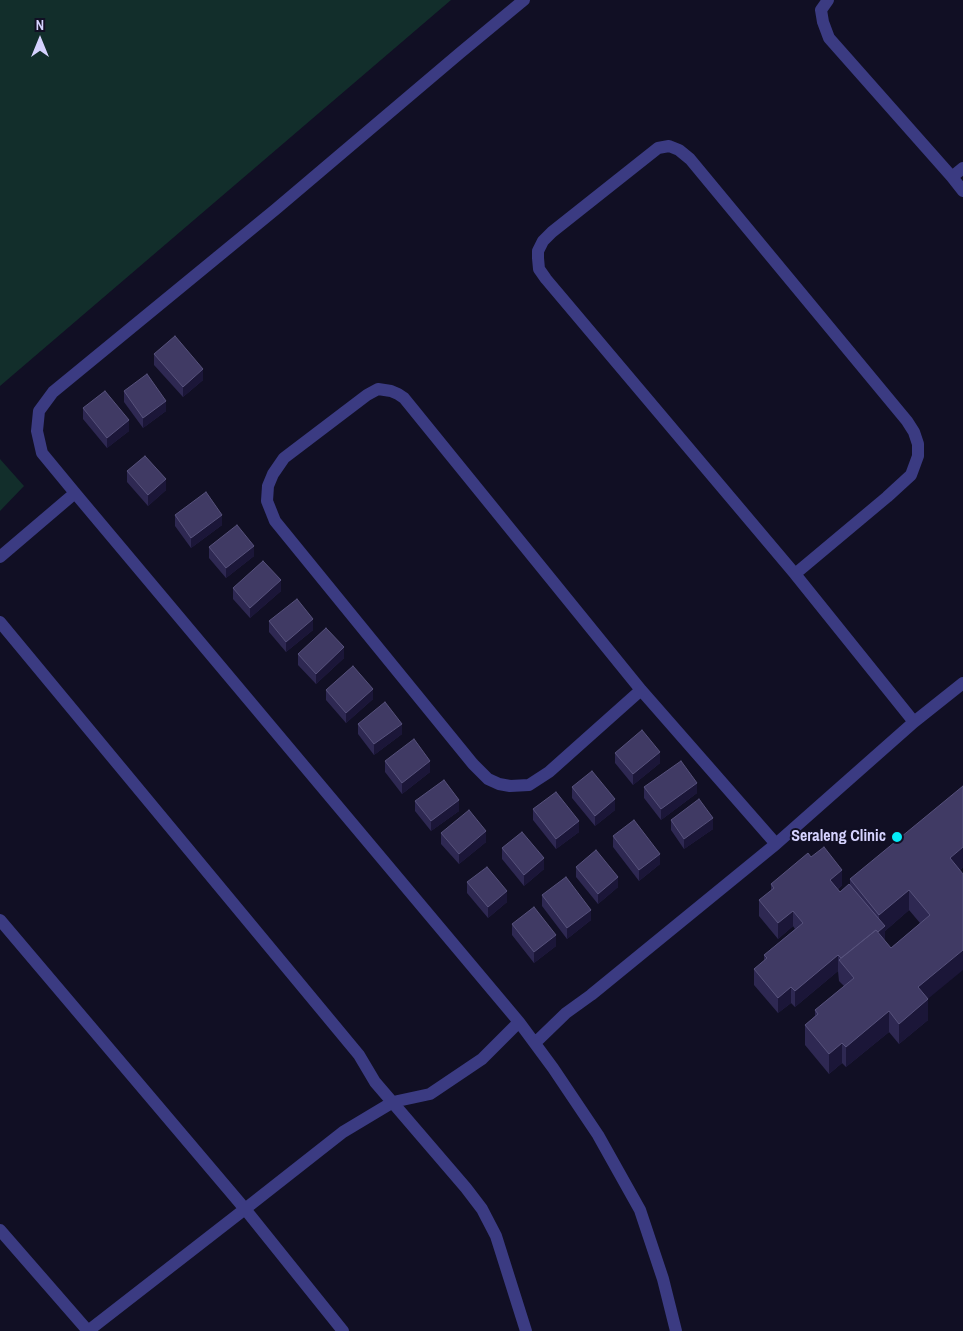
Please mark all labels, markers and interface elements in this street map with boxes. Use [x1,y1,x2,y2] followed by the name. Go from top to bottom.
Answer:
[15,15,65,65] north arrow
[36,16,44,34] text: N
[791,827,886,847] place label: Seraleng Clinic
[890,830,904,844] marker: Seraleng Clinic

